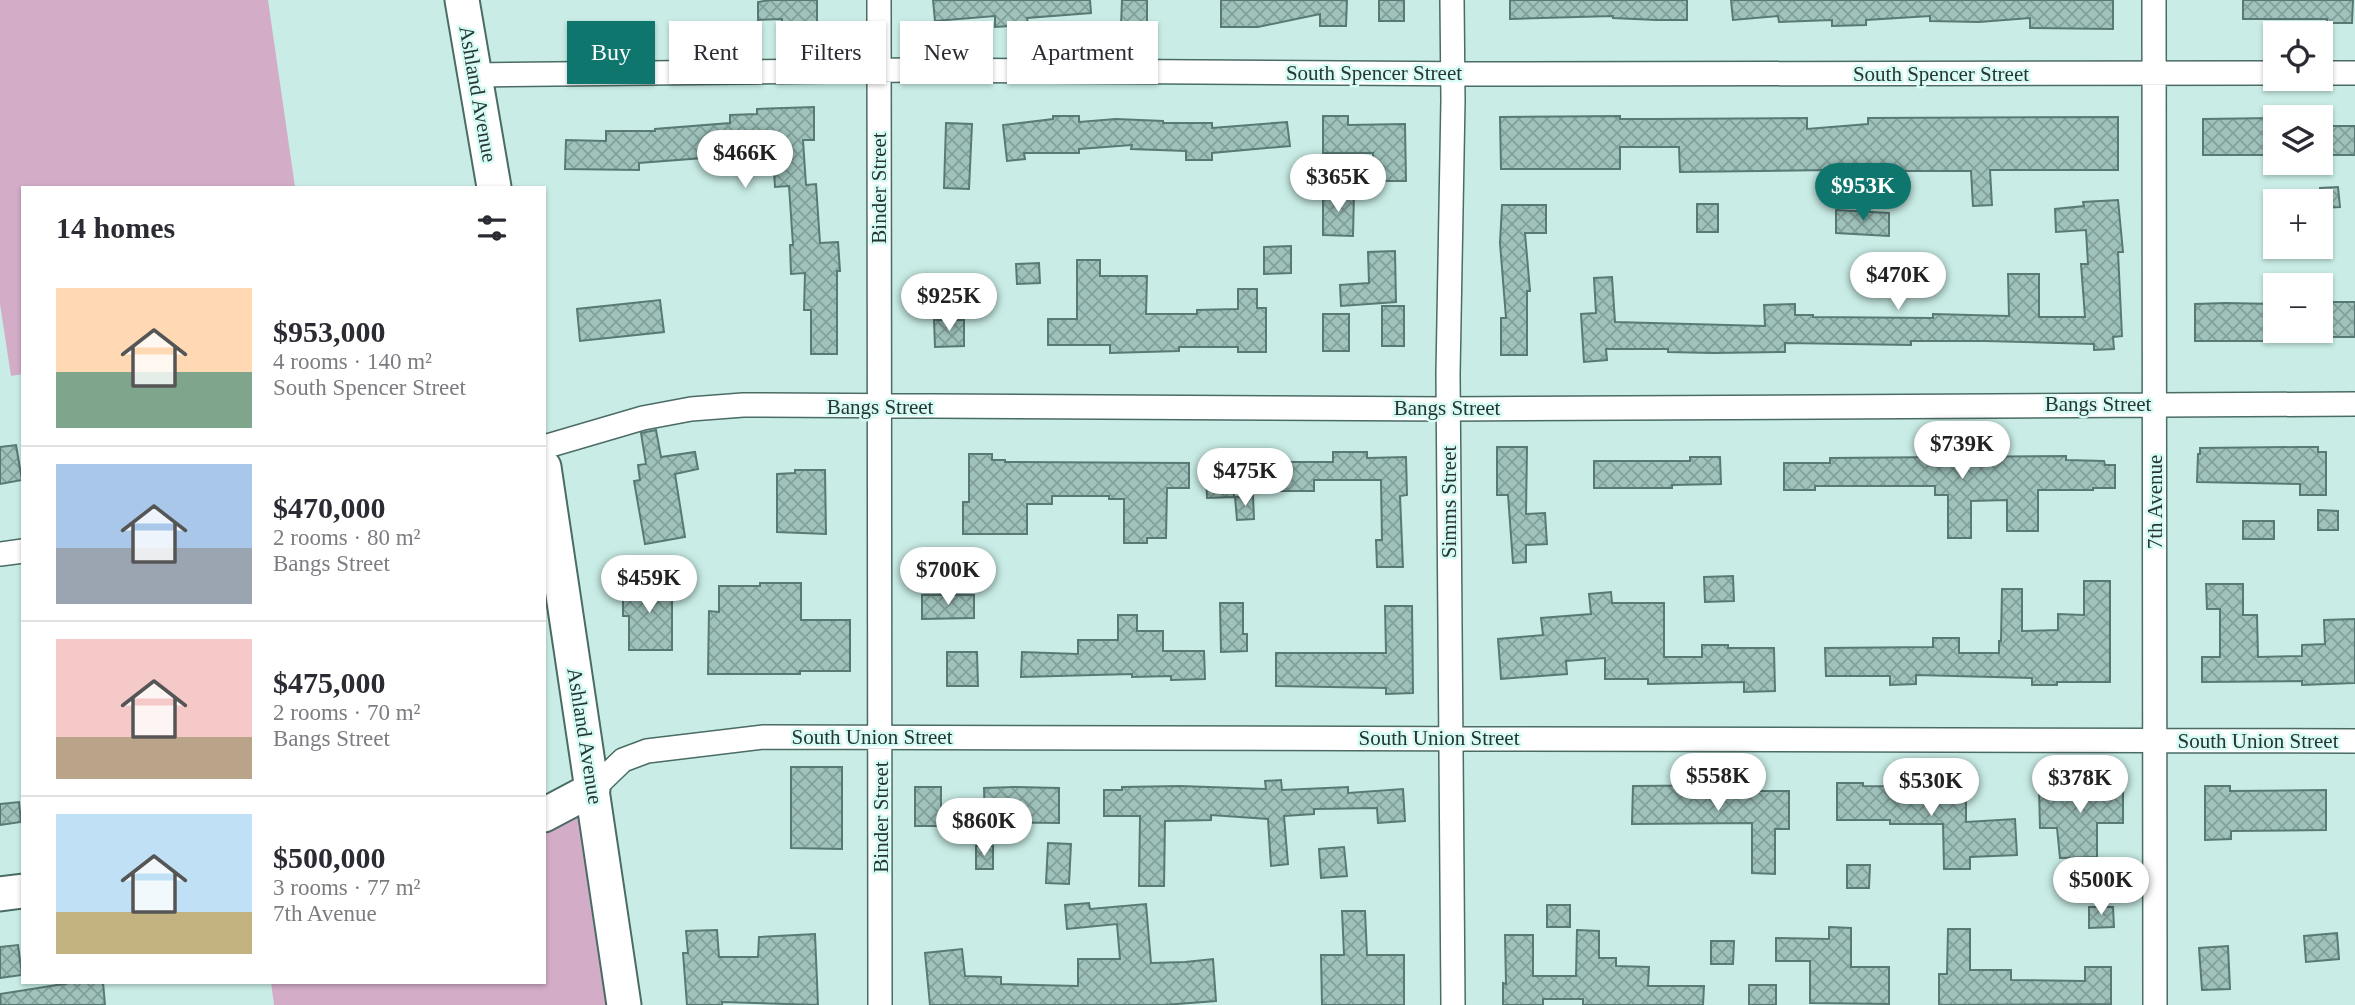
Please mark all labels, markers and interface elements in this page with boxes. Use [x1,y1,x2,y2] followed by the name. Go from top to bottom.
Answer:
[567,21,655,84] chip: Buy
[669,21,762,84] chip: Rent
[776,21,886,84] chip: Filters
[900,21,993,84] chip: New
[1007,21,1158,84] chip: Apartment
[2263,21,2333,343] map controls
[2263,21,2333,91] button: locate
[454,24,502,164] street label: Ashland Avenue
[1286,61,1462,85] street label: South Spencer Street
[1853,62,2029,86] street label: South Spencer Street
[2263,105,2333,175] button: layers
[696,130,794,190] pin: $466K
[867,132,891,244] street label: Binder Street
[713,140,777,165] text: $466K
[1289,154,1387,214] pin: $365K
[1306,164,1370,189] text: $365K
[1814,164,1912,223] pin: $953K
[1831,173,1895,198] text: $953K
[2263,189,2333,259] button: +
[473,209,511,247] icon: filters
[56,211,175,244] text: 14 homes
[1849,252,1947,312] pin: $470K
[1866,262,1930,287] text: $470K
[2263,273,2333,343] button: −
[900,274,998,333] pin: $925K
[917,283,981,308] text: $925K
[273,315,386,348] text: $953,000
[112,316,196,400] icon: home
[273,349,432,374] text: 4 rooms · 140 m²
[273,375,466,400] text: South Spencer Street
[2045,392,2152,416] street label: Bangs Street
[827,395,934,419] street label: Bangs Street
[1394,396,1501,420] street label: Bangs Street
[1913,421,2011,481] pin: $739K
[1930,431,1994,456] text: $739K
[1437,446,1461,558] street label: Simms Street
[1196,448,1294,508] pin: $475K
[2143,455,2167,549] street label: 7th Avenue
[1213,458,1277,483] text: $475K
[273,491,386,524] text: $470,000
[112,492,196,576] icon: home
[273,525,420,550] text: 2 rooms · 80 m²
[899,548,997,607] pin: $700K
[273,551,390,576] text: Bangs Street
[600,556,698,615] pin: $459K
[916,557,980,582] text: $700K
[617,565,681,590] text: $459K
[273,666,386,699] text: $475,000
[562,666,608,806] street label: Ashland Avenue
[112,667,196,751] icon: home
[273,700,420,725] text: 2 rooms · 70 m²
[792,725,953,749] street label: South Union Street
[273,726,390,751] text: Bangs Street
[1359,726,1520,750] street label: South Union Street
[2178,729,2339,753] street label: South Union Street
[1669,754,1767,813] pin: $558K
[2031,756,2129,815] pin: $378K
[1882,758,1980,818] pin: $530K
[869,761,893,873] street label: Binder Street
[1686,763,1750,788] text: $558K
[2048,765,2112,790] text: $378K
[1899,768,1963,793] text: $530K
[935,798,1033,858] pin: $860K
[952,808,1016,833] text: $860K
[273,841,386,874] text: $500,000
[112,842,196,926] icon: home
[2052,858,2150,917] pin: $500K
[2069,867,2133,892] text: $500K
[273,875,420,900] text: 3 rooms · 77 m²
[273,901,377,926] text: 7th Avenue

